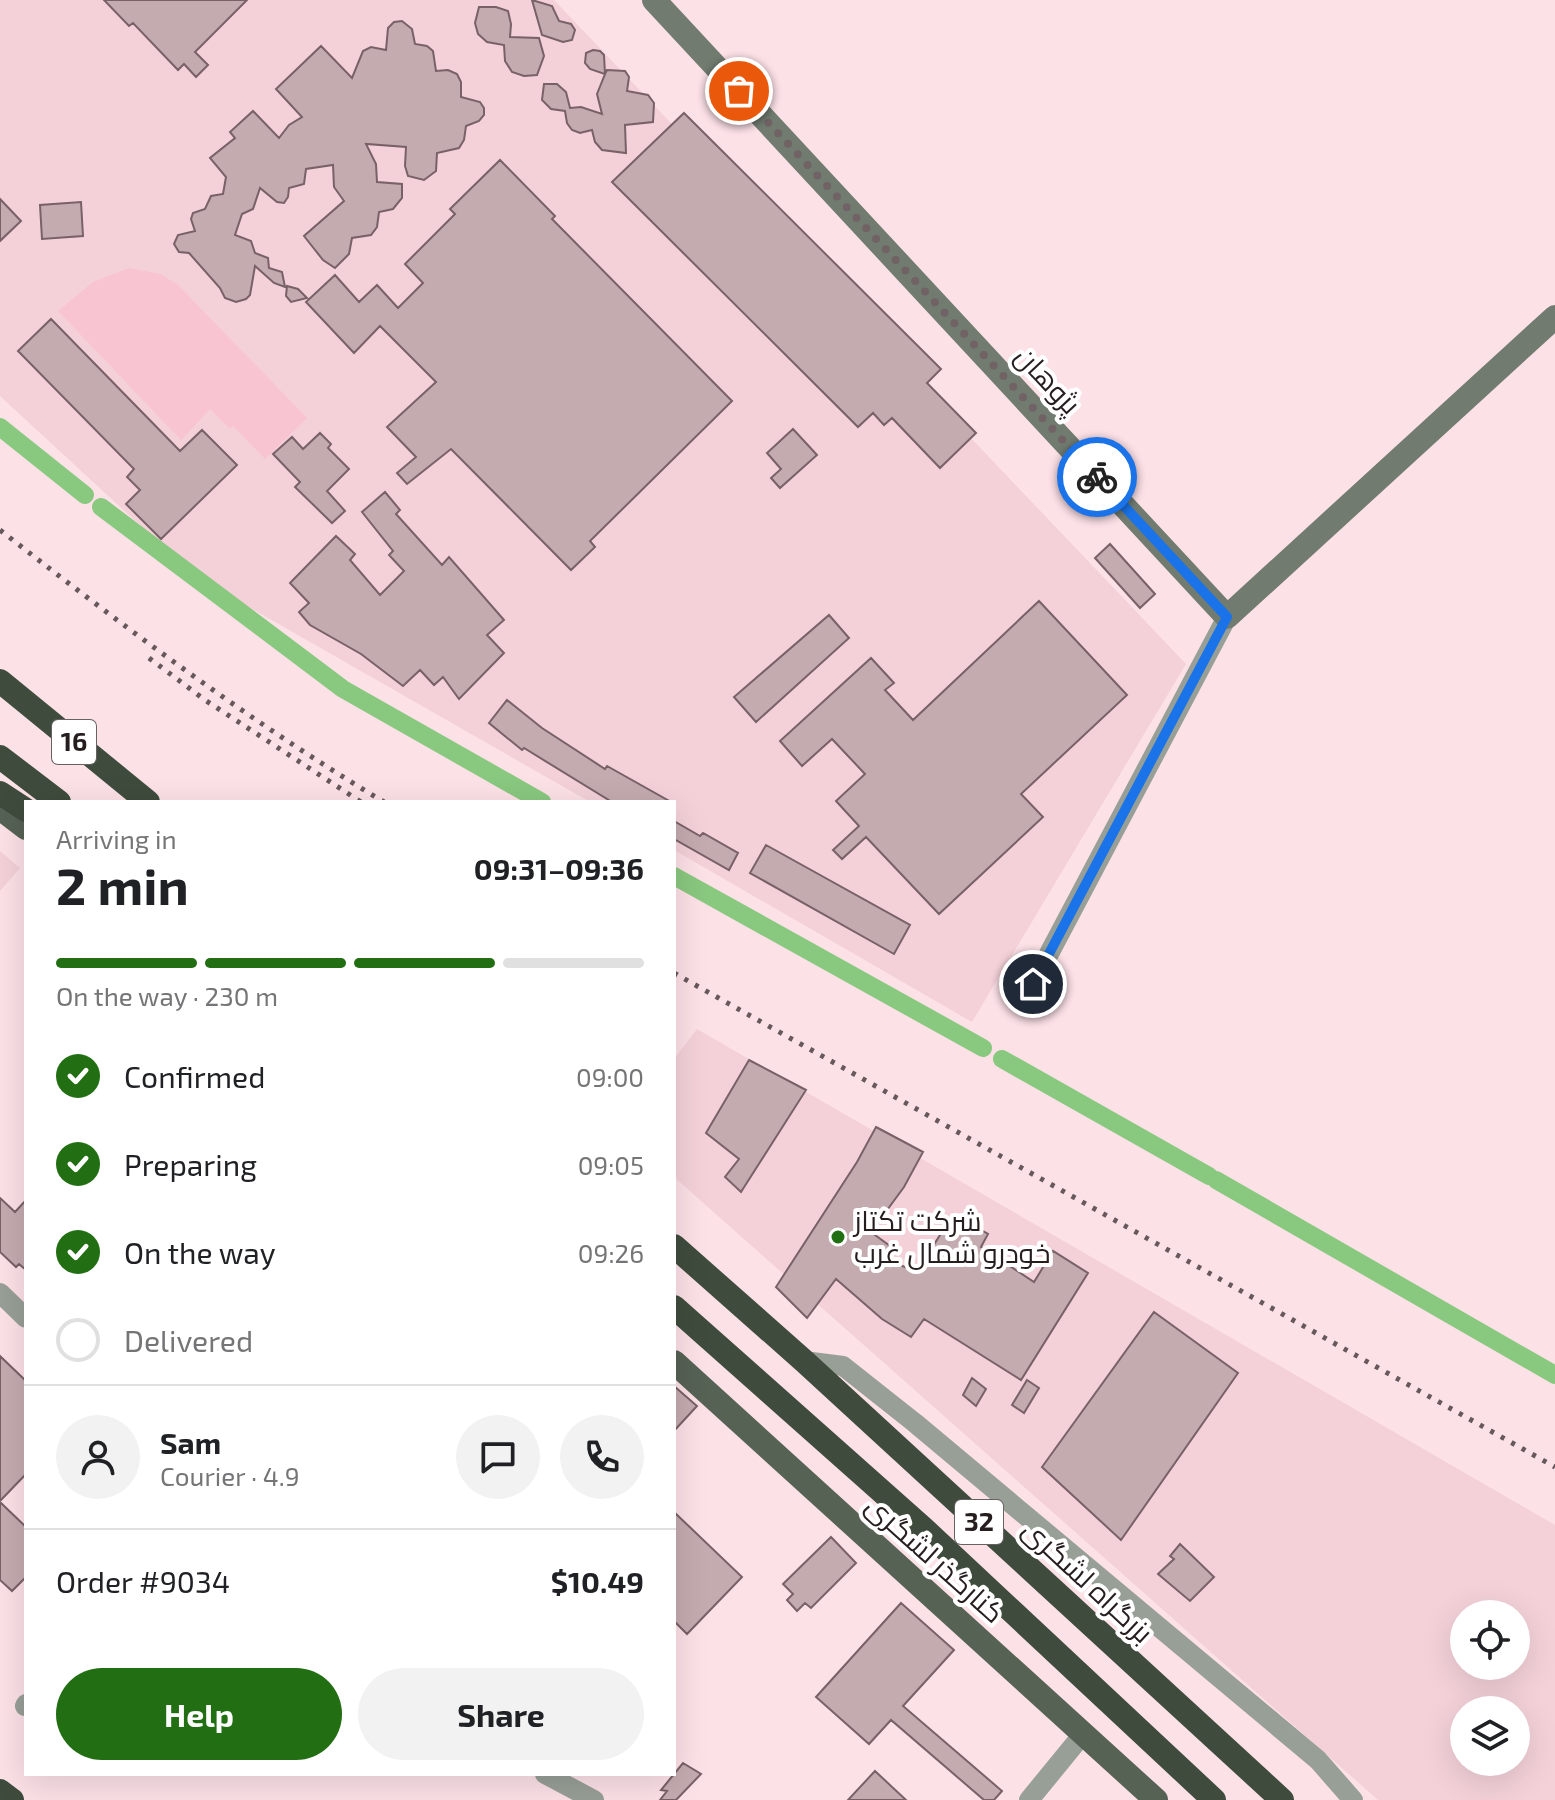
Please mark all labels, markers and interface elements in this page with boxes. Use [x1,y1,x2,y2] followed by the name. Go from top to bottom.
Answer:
[705,57,773,125] pin
[717,69,761,113] icon: bag
[1007,338,1089,423] street label: پژوهان
[1057,437,1137,517] courier
[1075,455,1119,499] icon: bike
[52,720,96,764] road number: 16
[56,823,177,854] text: Arriving in
[474,850,644,886] text: 09:31–09:36
[56,853,189,915] text: 2 min
[999,950,1067,1018] pin
[1011,962,1055,1006] icon: home
[56,980,278,1011] text: On the way · 230 m
[56,1054,100,1098] icon: check
[124,1058,265,1094] text: Confirmed
[576,1061,644,1092] text: 09:00
[56,1142,100,1186] icon: check
[124,1146,257,1182] text: Preparing
[578,1149,644,1180] text: 09:05
[852,1203,1050,1270] place label: شرکت تکتاز خودرو شمال غرب
[829,1228,847,1246] marker: شرکت تکتاز خودرو شمال غرب
[56,1230,100,1274] icon: check
[124,1234,276,1270] text: On the way
[578,1237,644,1268] text: 09:26
[124,1322,253,1358] text: Delivered
[56,1415,140,1499] button: person
[456,1415,540,1499] button: chat
[560,1415,644,1499] button: phone
[160,1424,221,1460] text: Sam
[160,1460,300,1491] text: Courier · 4.9
[859,1487,1012,1630] street label: کنارگذر لشگری
[955,1500,1003,1544] road number: 32
[1016,1511,1161,1650] street label: بزرگراه لشگری
[56,1563,230,1599] text: Order #9034
[551,1563,644,1599] text: $10.49
[1450,1600,1530,1776] map controls
[1450,1600,1530,1680] button: locate
[56,1668,342,1760] button: Help
[358,1668,644,1760] button: Share
[1450,1696,1530,1776] button: layers

